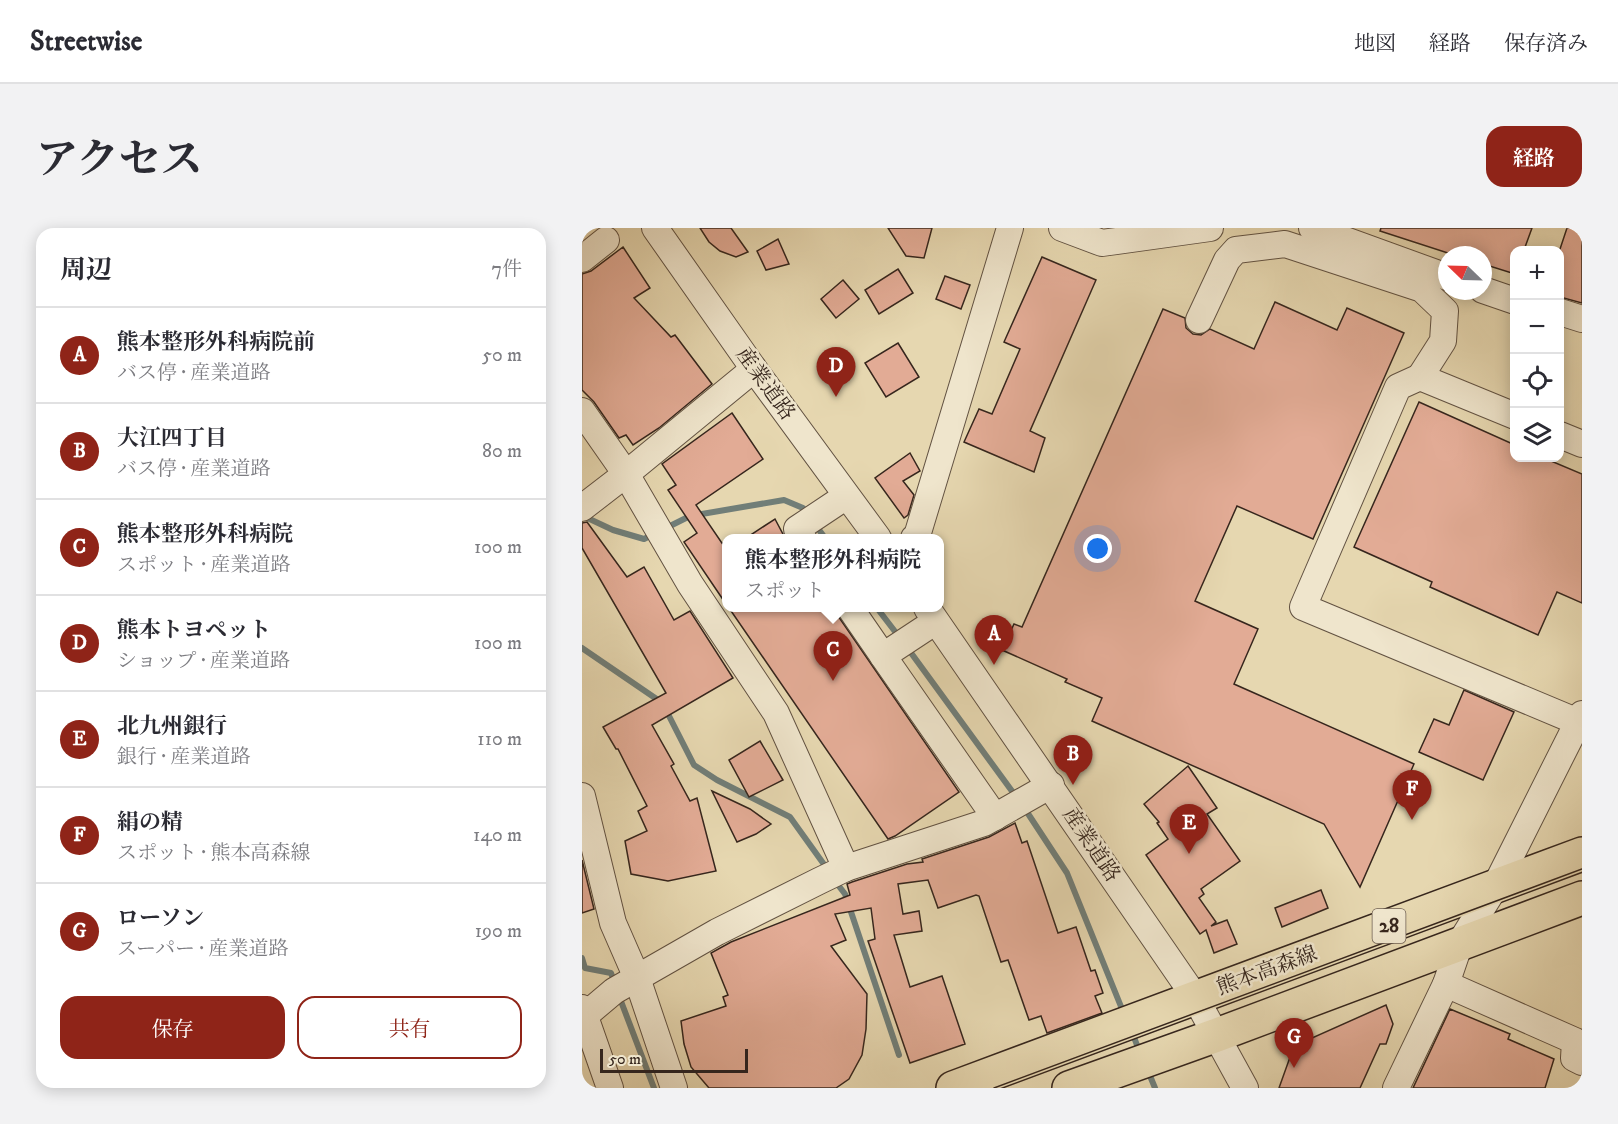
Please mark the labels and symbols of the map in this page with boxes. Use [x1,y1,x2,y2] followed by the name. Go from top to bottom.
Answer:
[1438,246,1492,300] north arrow
[730,342,800,426] street label: 産業道路
[816,348,856,397] pin: D
[1083,534,1112,563] your location
[974,616,1014,665] pin: A
[814,632,852,681] pin: C
[1054,736,1092,785] pin: B
[1392,770,1432,820] pin: F
[1057,803,1125,887] street label: 産業道路
[1170,804,1208,854] pin: E
[1372,909,1406,943] road number: 28
[1213,941,1321,1001] street label: 熊本高森線
[1274,1018,1314,1068] pin: G
[600,1046,748,1074] scale bar

